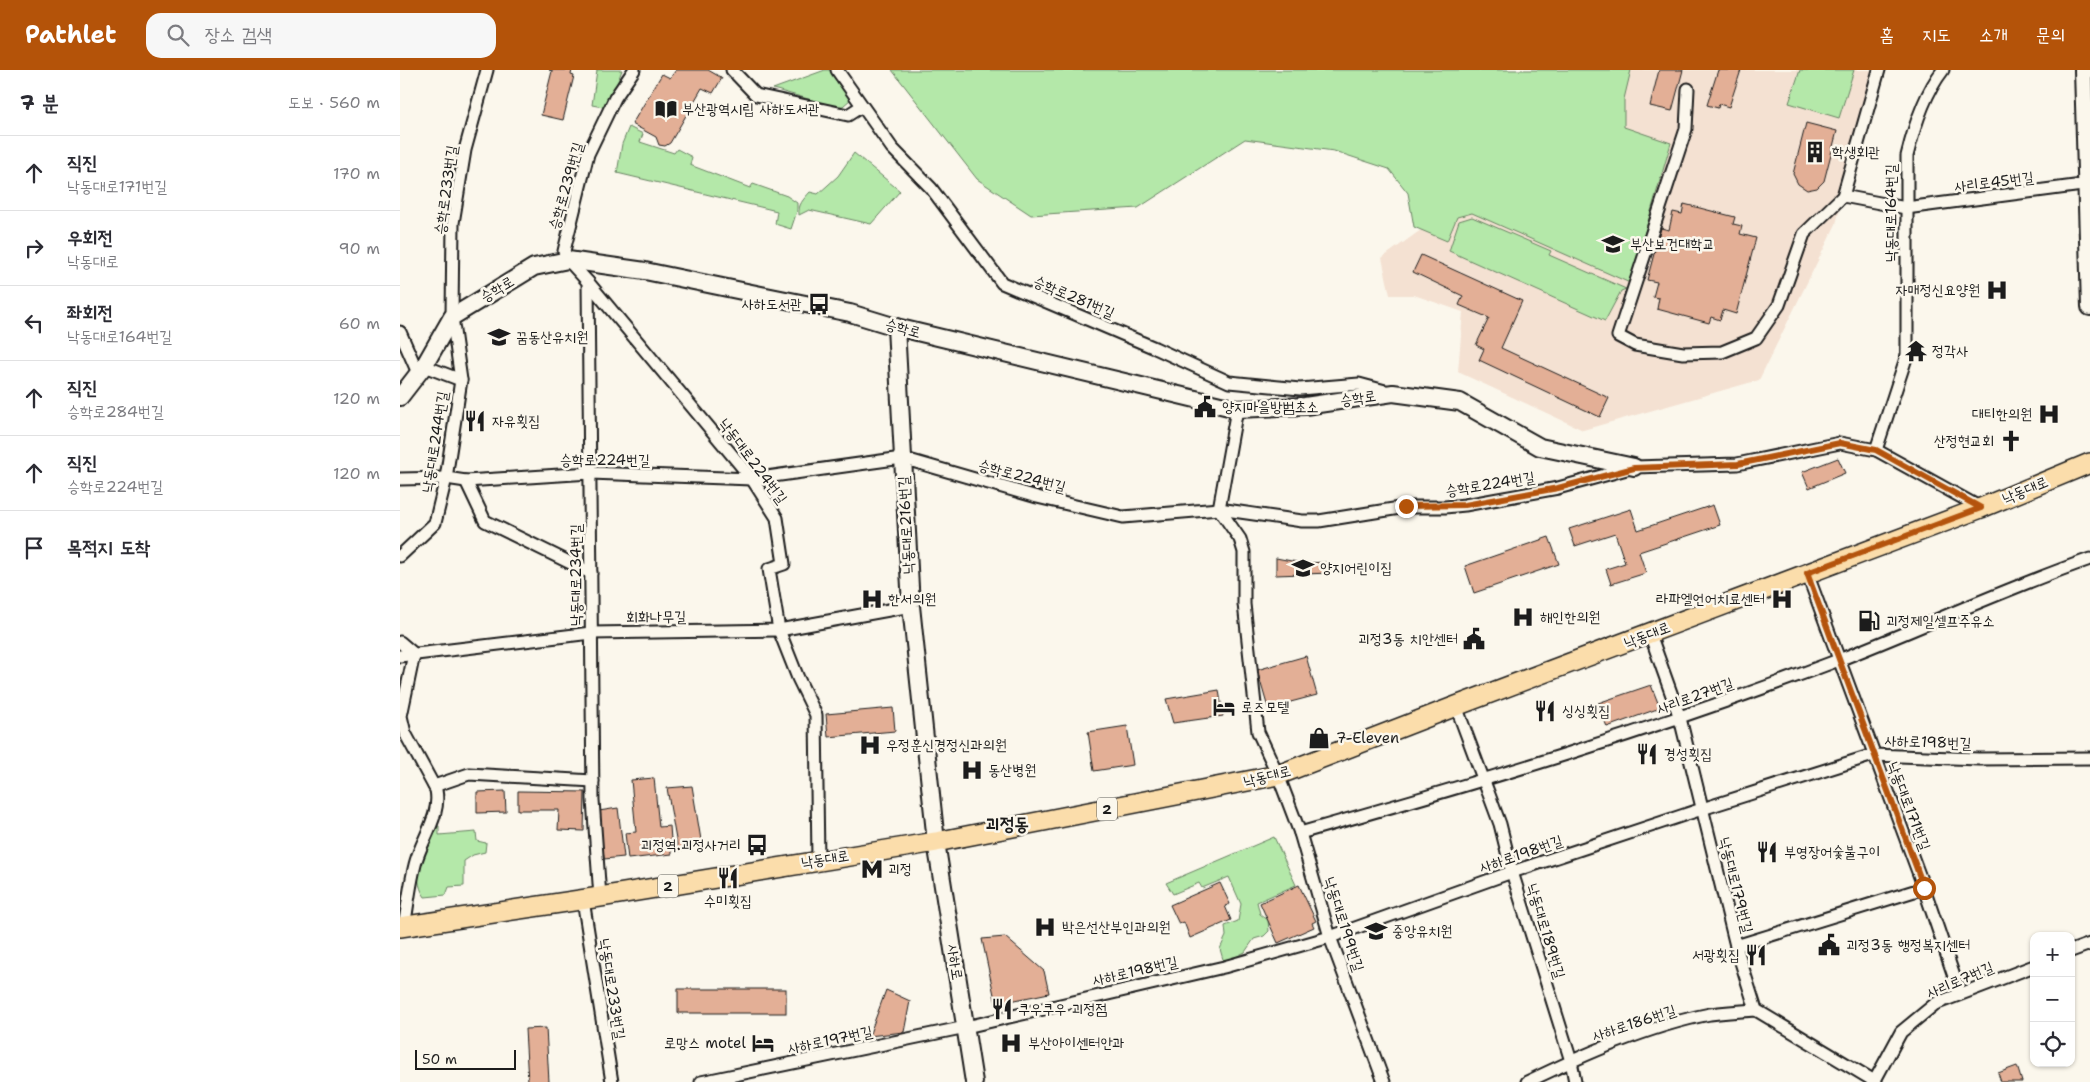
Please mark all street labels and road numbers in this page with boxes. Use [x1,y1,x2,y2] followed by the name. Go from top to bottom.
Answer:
[544,140,588,232] street label: 승학로239번길
[430,144,462,236] street label: 승학로233번길
[1881,164,1901,262] street label: 낙동대로164번길
[1953,167,2035,197] street label: 사리로45번길
[476,271,518,307] street label: 승학로
[1030,271,1118,323] street label: 승학로281번길
[883,314,923,342] street label: 승학로
[1339,386,1377,410] street label: 승학로
[417,390,453,494] street label: 낙동대로244번길
[714,414,792,508] street label: 낙동대로224번길
[560,450,650,470] street label: 승학로224번길
[976,455,1068,497] street label: 승학로224번길
[1444,467,1536,501] street label: 승학로224번길
[1999,471,2051,509] street label: 낙동대로
[893,475,919,575] street label: 낙동대로216번길
[566,524,586,626] street label: 낙동대로234번길
[626,606,686,628] street label: 회화나무길
[1621,617,1673,653] street label: 낙동대로
[1654,673,1736,719] street label: 사리로27번길
[1884,730,1972,754] street label: 사하로198번길
[1883,759,1935,853] street label: 낙동대로171번길
[1241,760,1293,792] street label: 낙동대로
[1097,798,1117,821] road number: 2
[1477,830,1565,878] street label: 사하로198번길
[1714,835,1758,935] street label: 낙동대로179번길
[800,845,850,873] street label: 낙동대로
[658,874,678,898] road number: 2
[1319,874,1369,974] street label: 낙동대로199번길
[1522,881,1570,981] street label: 낙동대로189번길
[594,937,630,1041] street label: 낙동대로233번길
[942,943,968,981] street label: 사하로
[1090,951,1180,991] street label: 사하로198번길
[1923,957,1997,1003] street label: 사리로7번길
[1590,1000,1678,1046] street label: 사하로186번길
[786,1021,874,1059] street label: 사하로197번길

